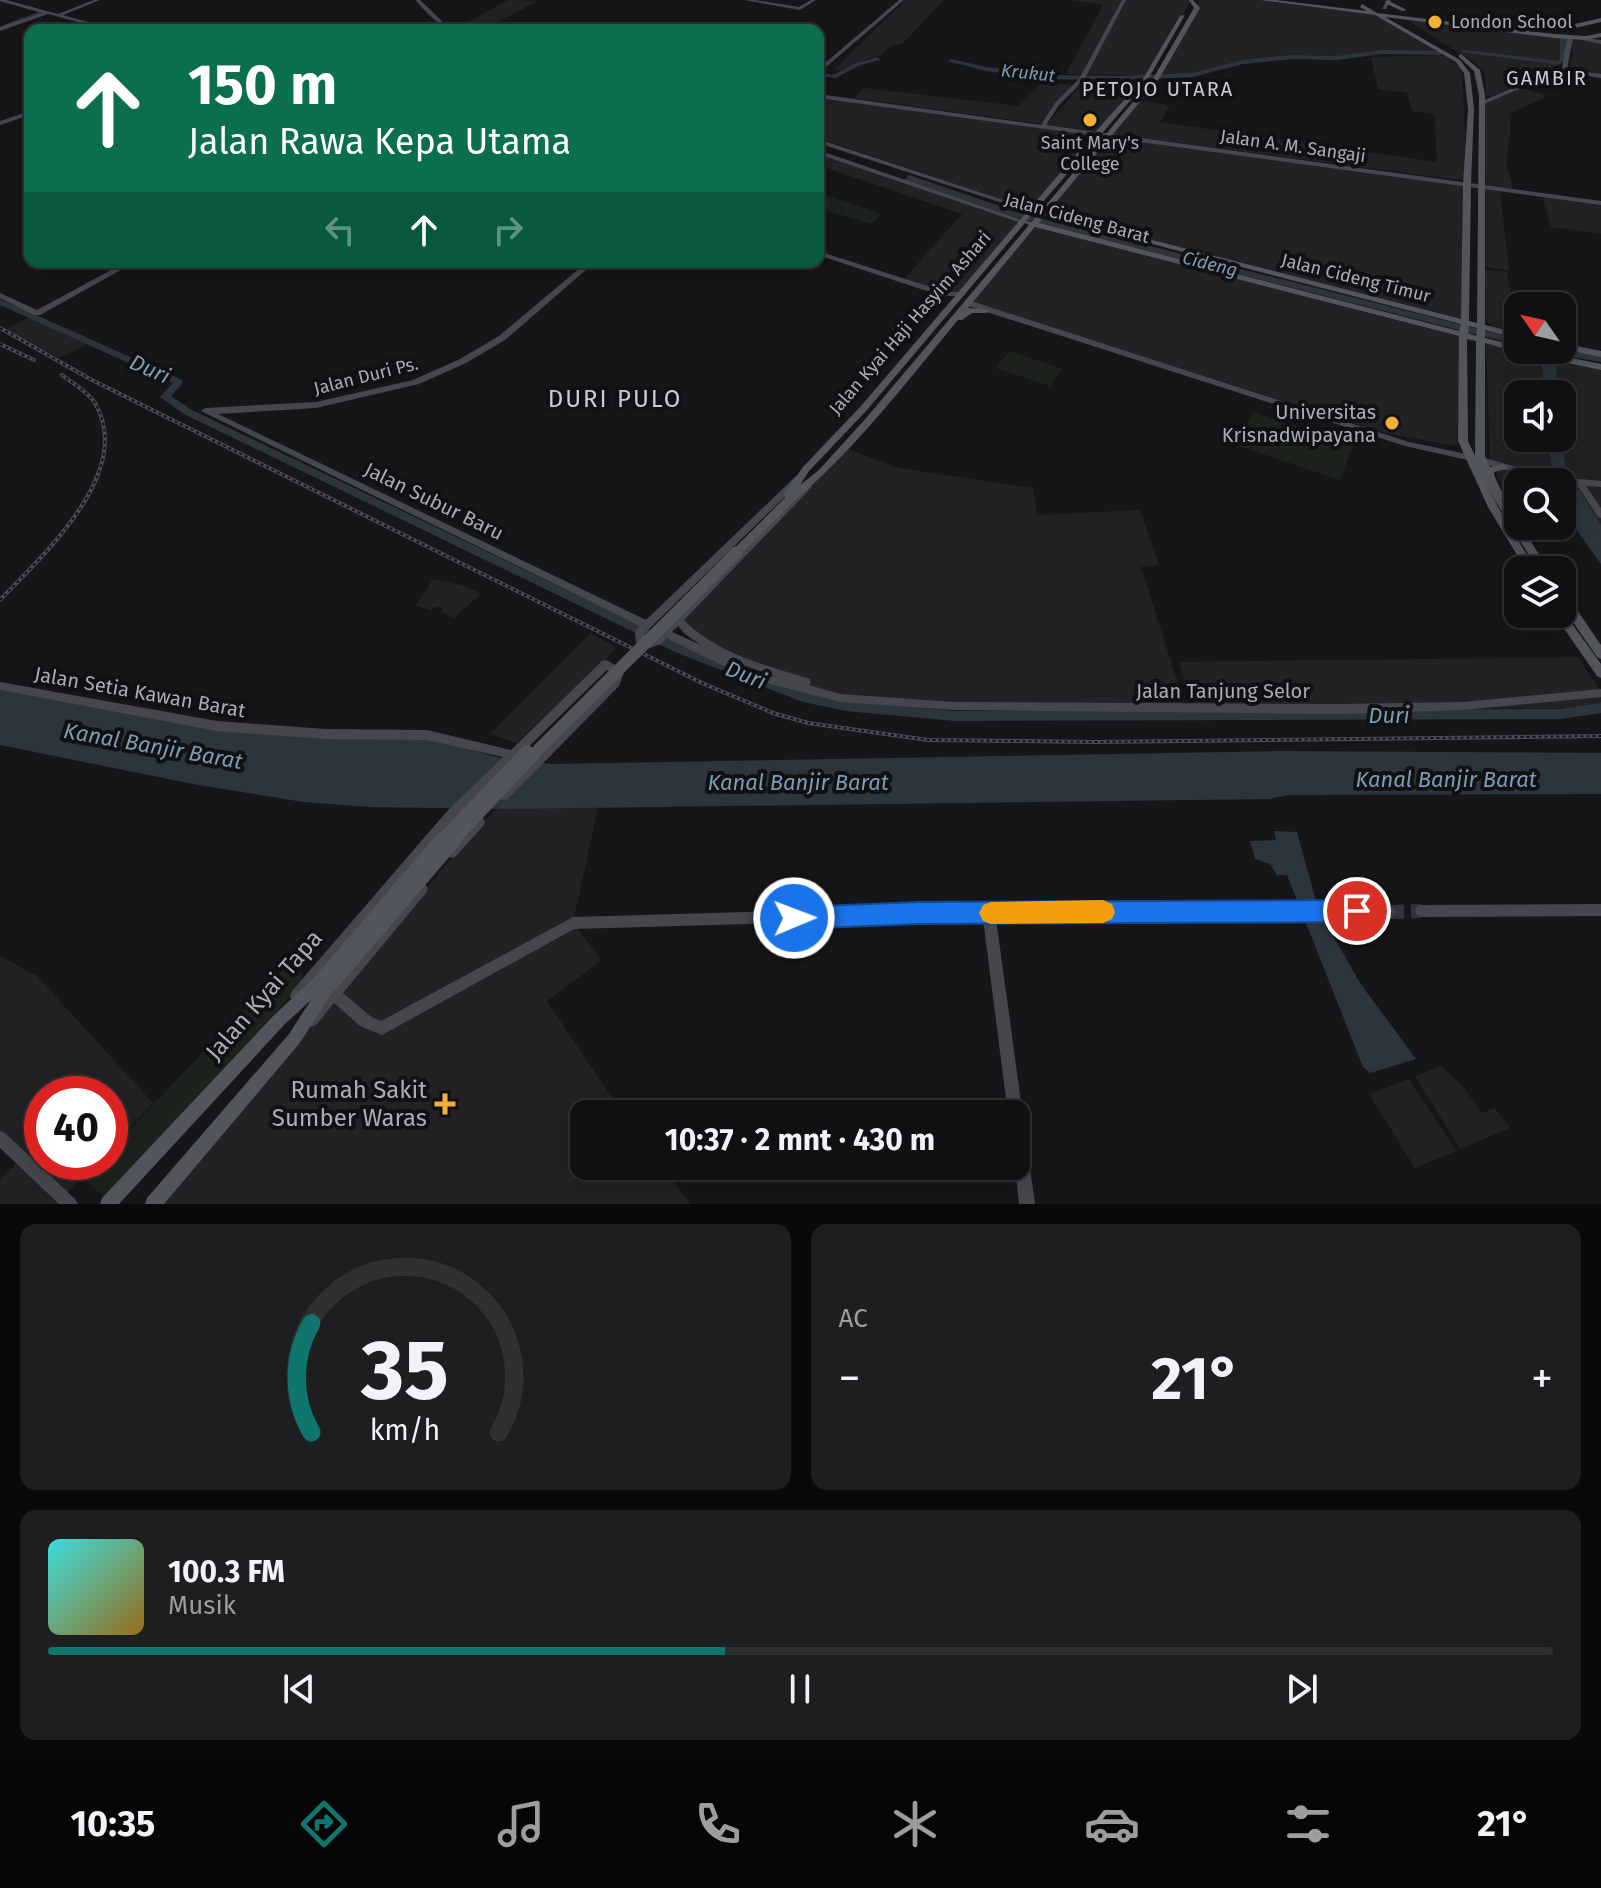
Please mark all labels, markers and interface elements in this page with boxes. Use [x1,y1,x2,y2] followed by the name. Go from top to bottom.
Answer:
[1451,11,1572,33] place label: London School
[1426,13,1444,31] marker: London School
[188,52,337,119] text: 150 m
[56,56,160,160] icon: ahead
[1000,59,1057,87] water label: Krukut
[1506,66,1588,90] district label: GAMBIR
[1082,77,1234,101] district label: PETOJO UTARA
[1081,111,1099,129] marker: Saint Mary's College
[188,120,571,164] text: Jalan Rawa Kepa Utama
[1219,125,1367,167] street label: Jalan A. M. Sangaji
[1041,132,1139,175] place label: Saint Mary's College
[1002,188,1152,248] street label: Jalan Cideng Barat
[318,208,362,252] icon: left
[402,208,446,252] icon: ahead
[486,208,530,252] icon: right
[824,227,996,419] street label: Jalan Kyai Haji Hasyim Ashari
[1180,247,1240,281] water label: Cideng
[1279,249,1433,307] street label: Jalan Cideng Timur
[1504,292,1576,364] north arrow
[1504,292,1576,628] map controls
[126,348,174,390] water label: Duri
[311,352,421,400] street label: Jalan Duri Ps.
[1504,380,1576,452] button: sound
[548,385,682,413] district label: DURI PULO
[1222,400,1376,447] place label: Universitas Krisnadwipayana
[1383,414,1401,432] marker: Universitas Krisnadwipayana
[360,457,508,545] street label: Jalan Subur Baru
[1504,468,1576,540] button: search
[1504,556,1576,628] button: layers
[722,655,770,695] water label: Duri
[33,662,248,723] street label: Jalan Setia Kawan Barat
[1136,679,1310,703] street label: Jalan Tanjung Selor
[1368,702,1410,729] water label: Duri
[62,717,245,775] water label: Kanal Banjir Barat
[1355,766,1537,793] water label: Kanal Banjir Barat
[707,769,889,796] water label: Kanal Banjir Barat
[752,876,836,960] position arrow
[1323,877,1391,945] pin
[1335,889,1379,933] icon: arrive
[200,924,328,1066] street label: Jalan Kyai Tapa
[24,1076,128,1180] speed limit sign: 40
[272,1076,427,1132] place label: Rumah Sakit Sumber Waras
[434,1093,456,1115] marker: Rumah Sakit Sumber Waras
[665,1122,935,1158] text: 10:37 · 2 mnt · 430 m
[839,1303,868,1334] text: AC
[360,1321,449,1421] text: 35
[1151,1343,1240,1415] text: 21°
[839,1352,861,1405] text: −
[1531,1352,1553,1405] text: +
[370,1413,441,1448] text: km/h
[168,1554,285,1590] text: 100.3 FM
[168,1590,236,1621] text: Musik
[277,1667,321,1711] icon: previous
[778,1667,822,1711] icon: pause
[1280,1667,1324,1711] icon: next
[296,1796,352,1852] icon: directions
[493,1796,549,1852] icon: music
[690,1796,746,1852] icon: phone
[887,1796,943,1852] icon: climate
[1084,1796,1140,1852] icon: car
[1280,1796,1336,1852] icon: filters
[70,1802,155,1846] text: 10:35
[1477,1802,1530,1846] text: 21°

